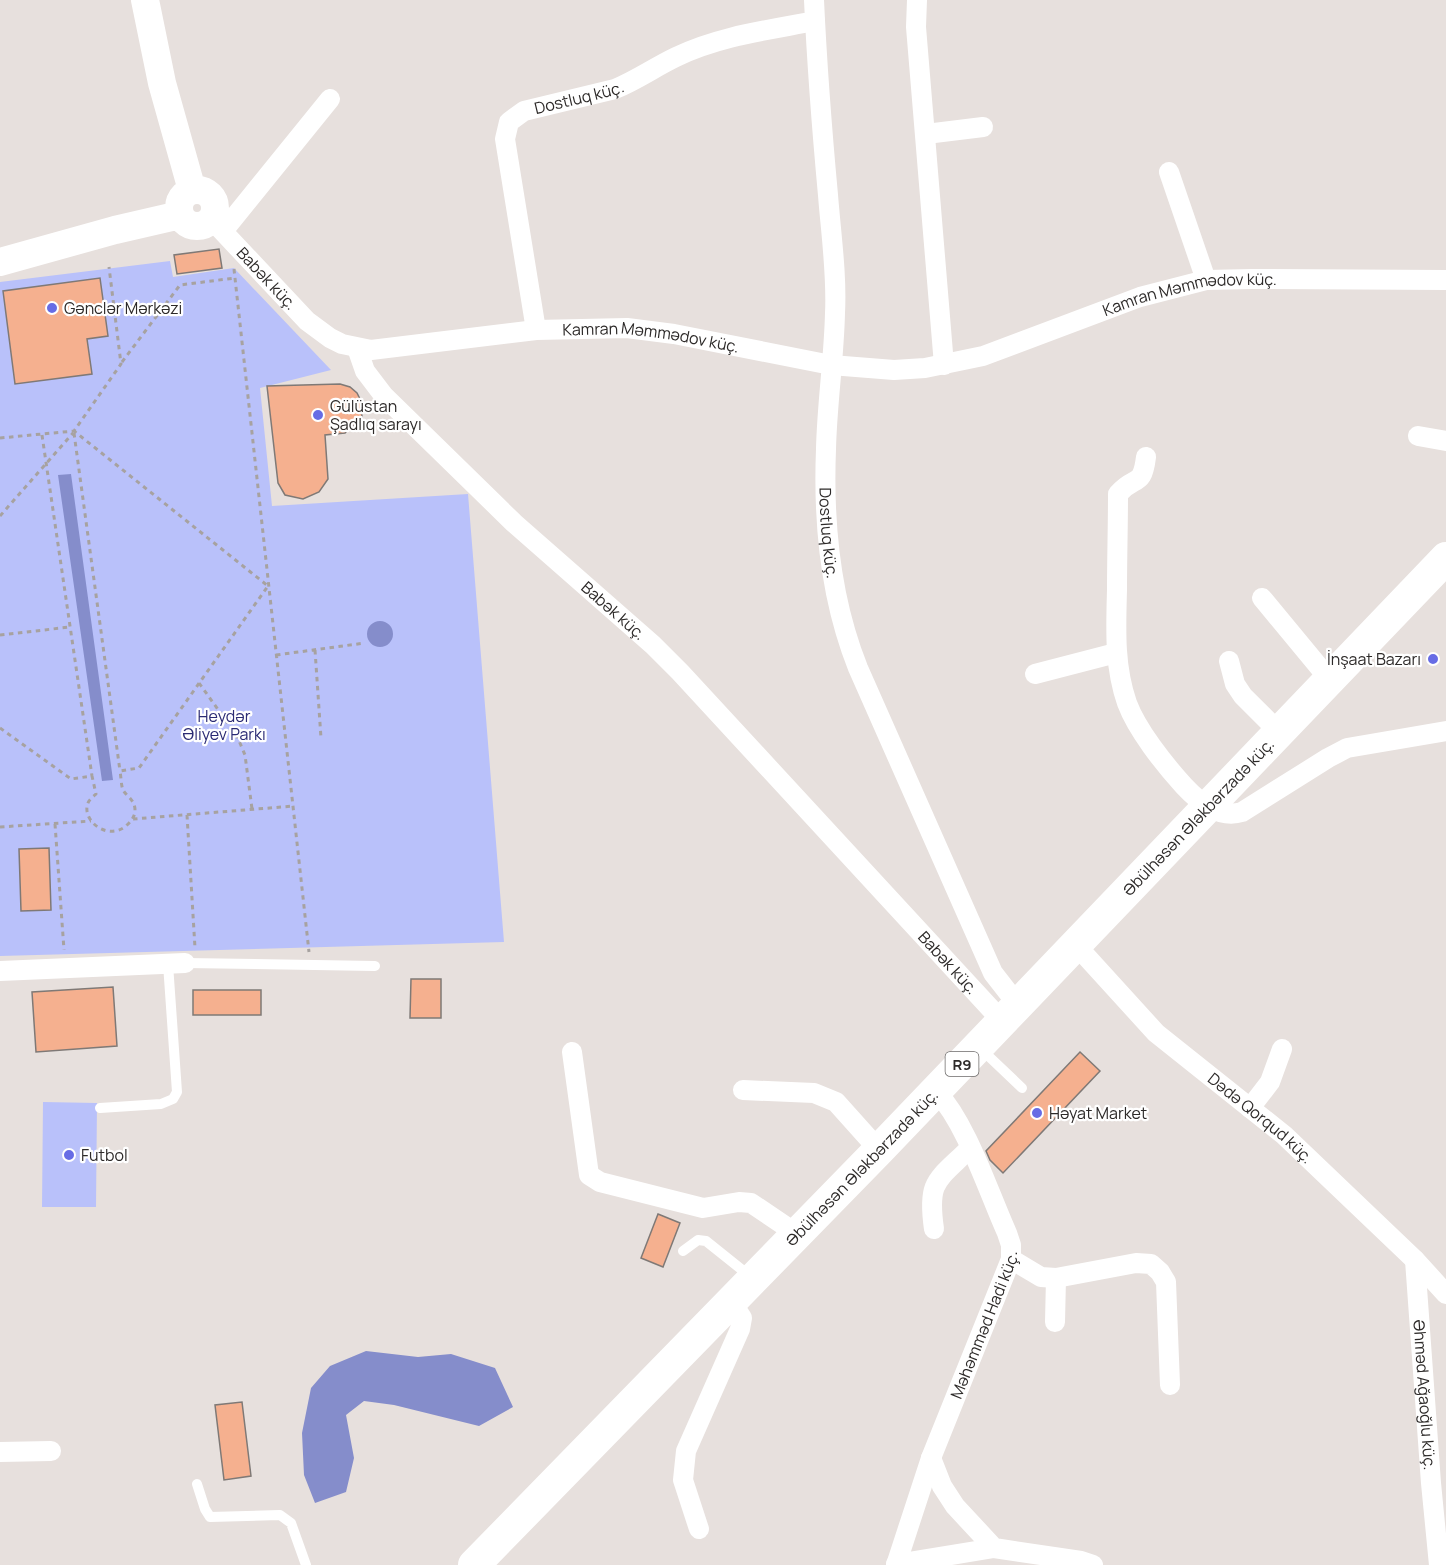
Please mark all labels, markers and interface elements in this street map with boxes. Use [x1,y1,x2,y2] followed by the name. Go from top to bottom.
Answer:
[532,76,627,119] street label: Dostluq küç.
[232,242,302,314] street label: Babək küç.
[1099,268,1277,321] street label: Kamran Məmmədov küç.
[64,297,182,319] place label: Gənclər Mərkəzi
[45,301,59,315] marker: Gənclər Mərkəzi
[562,316,741,358] street label: Kamran Məmmədov küç.
[330,395,422,435] place label: Gülüstan Şadlıq sarayı
[311,408,325,422] marker: Gülüstan Şadlıq sarayı
[814,487,844,580] street label: Dostluq küç.
[577,576,650,645] street label: Babək küç.
[1327,648,1421,670] place label: İnşaat Bazarı
[1426,652,1440,666] marker: İnşaat Bazarı
[182,705,266,745] park label: Heydər Əliyev Parkı
[1117,733,1279,901] street label: Əbülhəsən Ələkbərzadə küç.
[913,926,983,999] street label: Babək küç.
[946,1052,978,1076] road number: R9
[1203,1068,1318,1168] street label: Dədə Qorqud küç.
[780,1084,943,1251] street label: Əbülhəsən Ələkbərzadə küç.
[1049,1102,1147,1124] place label: Həyat Market
[1030,1106,1044,1120] marker: Həyat Market
[81,1144,128,1166] place label: Futbol
[62,1148,76,1162] marker: Futbol
[945,1251,1023,1402] street label: Məhəmməd Hadi küç.
[1408,1318,1441,1471] street label: Əhməd Ağaoğlu küç.

